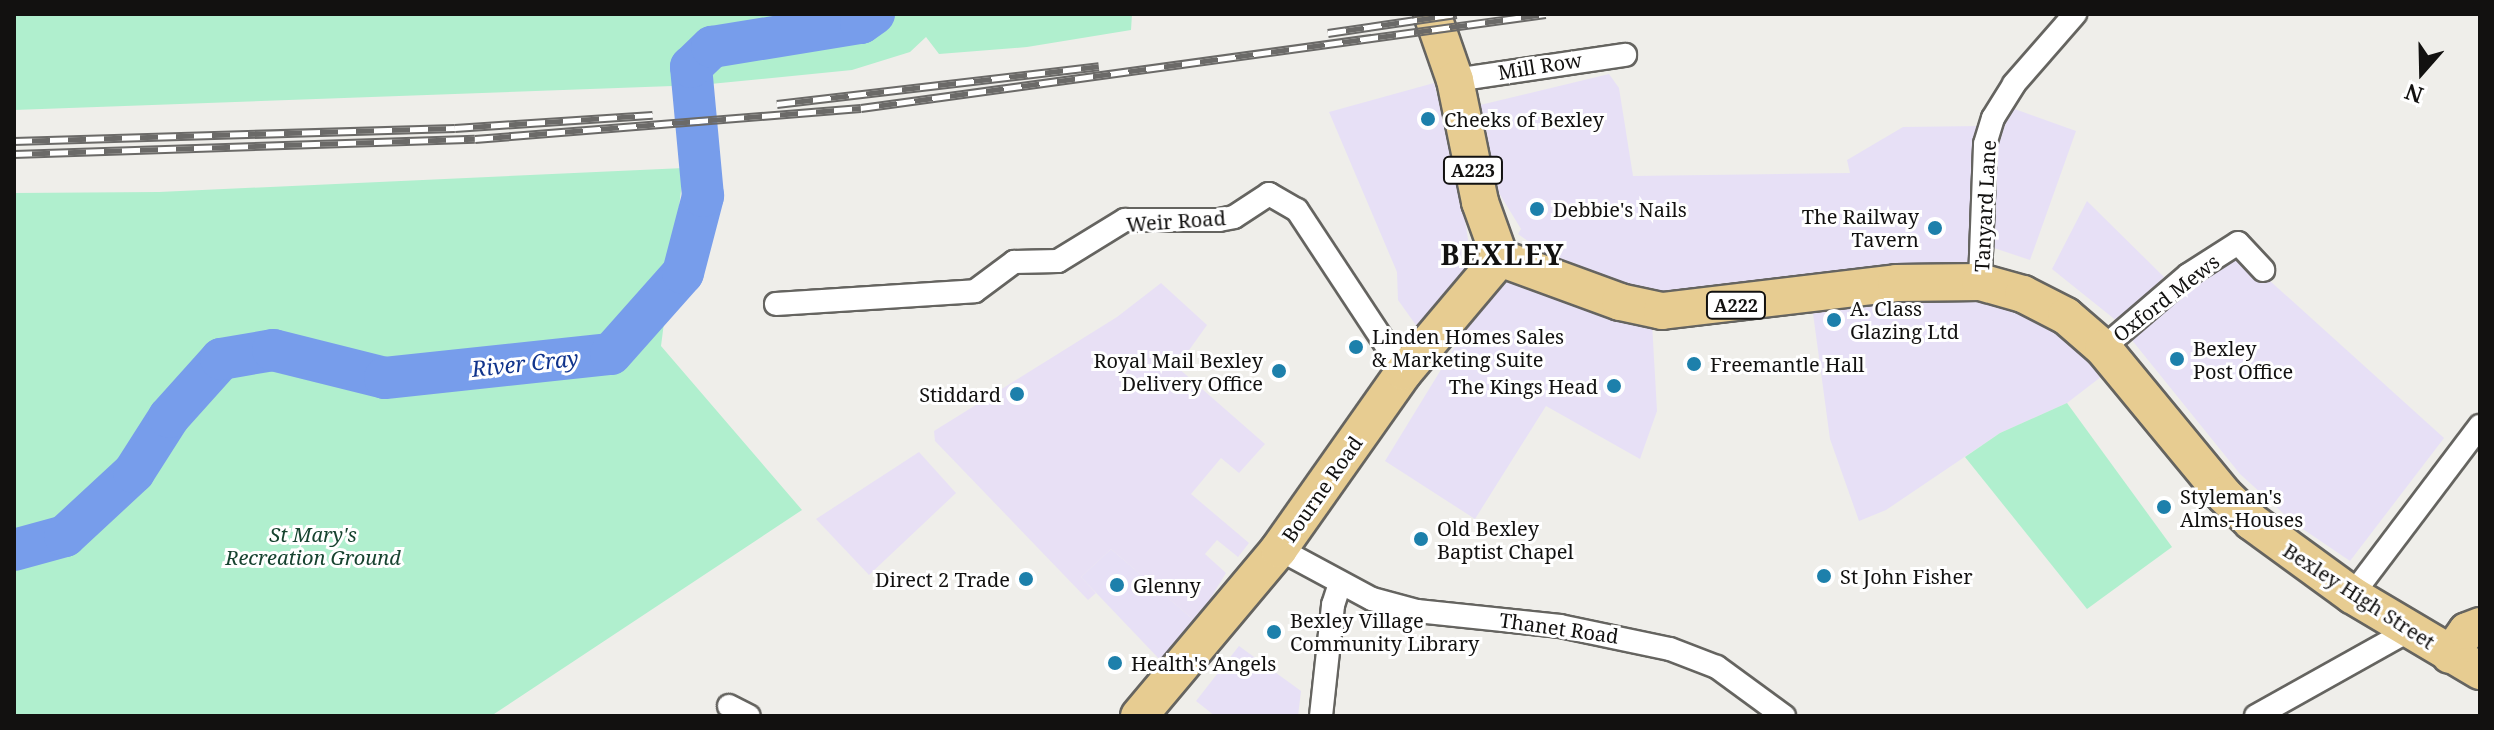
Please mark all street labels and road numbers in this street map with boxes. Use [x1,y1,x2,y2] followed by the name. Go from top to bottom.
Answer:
[1496,48,1584,84] street label: Mill Row
[1970,139,2000,273] street label: Tanyard Lane
[1441,156,1505,184] road number: A223
[1125,206,1227,236] street label: Weir Road
[2108,249,2224,347] street label: Oxford Mews
[1704,291,1768,319] road number: A222
[1277,431,1367,547] street label: Bourne Road
[2279,538,2439,654] street label: Bexley High Street
[1498,608,1620,648] street label: Thanet Road

